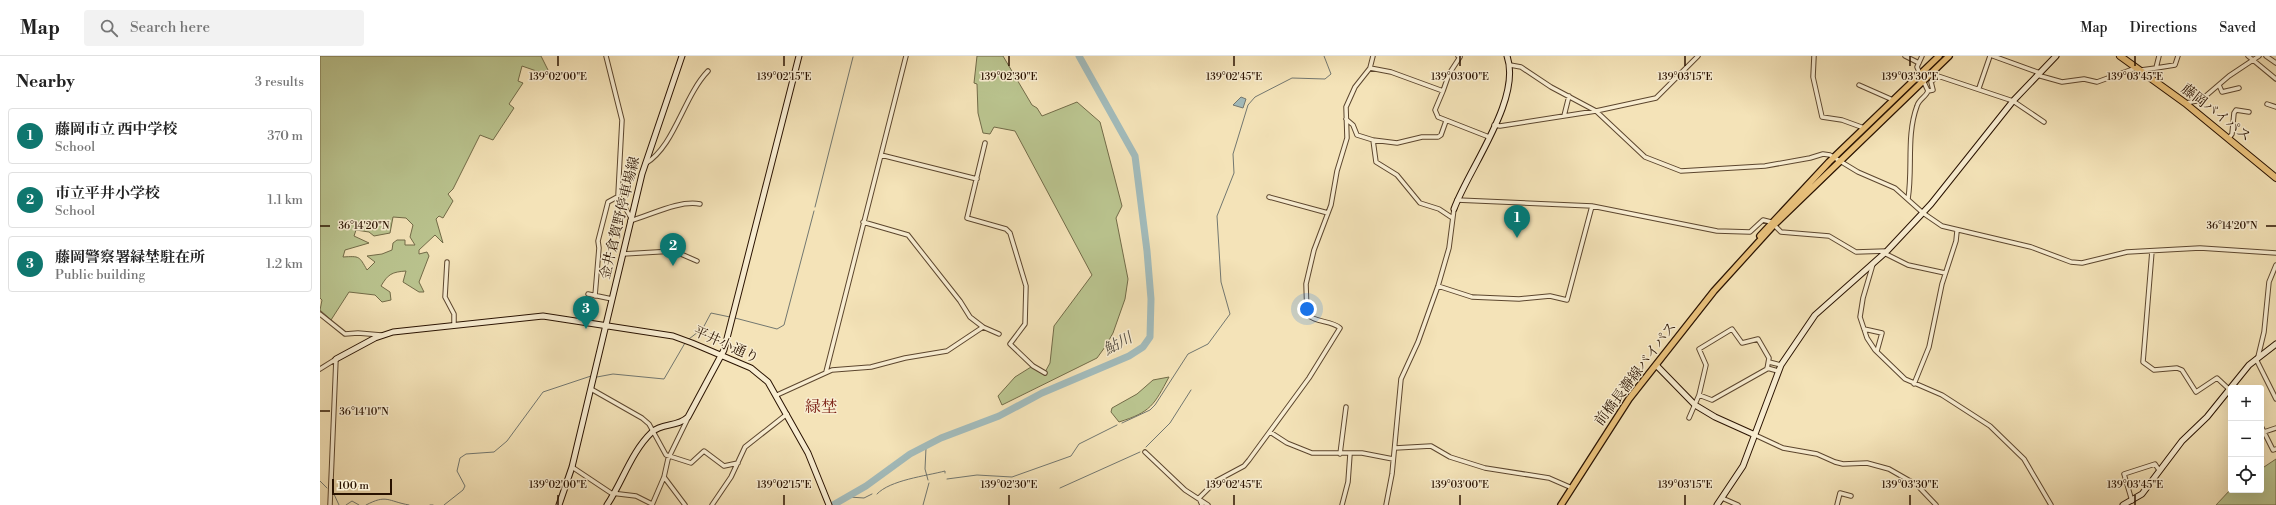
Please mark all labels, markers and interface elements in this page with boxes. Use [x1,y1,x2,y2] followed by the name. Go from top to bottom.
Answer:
[84,10,364,46] search box
[20,16,60,40] text: Map
[98,17,120,39] icon: search
[130,18,210,37] text: Search here
[2080,19,2108,37] text: Map
[2130,19,2197,37] text: Directions
[2219,19,2256,37] text: Saved
[16,71,75,93] text: Nearby
[529,71,587,83] text: 139°02'00"E
[757,71,811,83] text: 139°02'15"E
[981,71,1038,83] text: 139°02'30"E
[1206,71,1262,83] text: 139°02'45"E
[1431,71,1489,83] text: 139°03'00"E
[1658,71,1712,83] text: 139°03'15"E
[1882,71,1939,83] text: 139°03'30"E
[2107,71,2163,83] text: 139°03'45"E
[255,74,304,90] text: 3 results
[2177,80,2255,146] street label: 藤岡バイパス
[55,120,177,139] text: 藤岡市立 西中学校
[27,128,33,144] text: 1
[267,128,303,144] text: 370 m
[55,139,95,155] text: School
[596,155,644,281] street label: 金井倉賀野停車場線
[55,184,160,203] text: 市立平井小学校
[26,192,34,208] text: 2
[268,192,303,208] text: 1.1 km
[55,203,95,219] text: School
[1504,205,1530,238] pin: 1
[338,220,390,232] text: 36°14'20"N
[2206,220,2258,232] text: 36°14'20"N
[660,233,686,266] pin: 2
[55,248,205,267] text: 藤岡警察署緑埜駐在所
[26,256,34,272] text: 3
[266,256,303,272] text: 1.2 km
[55,267,145,283] text: Public building
[573,296,599,329] pin: 3
[1297,299,1317,319] your location
[1591,318,1681,430] street label: 前橋長瀞線バイパス
[690,323,762,367] street label: 平井小通り
[1100,328,1137,359] water label: 鮎川
[2228,385,2264,493] map controls
[2228,385,2264,421] button: +
[805,397,837,417] district label: 緑埜
[339,406,389,418] text: 36°14'10"N
[2228,421,2264,457] button: −
[2228,457,2264,493] button: locate
[332,477,392,496] scale bar
[338,479,369,493] text: 100 m
[529,479,587,491] text: 139°02'00"E
[757,479,811,491] text: 139°02'15"E
[981,479,1038,491] text: 139°02'30"E
[1206,479,1262,491] text: 139°02'45"E
[1431,479,1489,491] text: 139°03'00"E
[1658,479,1712,491] text: 139°03'15"E
[1882,479,1939,491] text: 139°03'30"E
[2107,479,2163,491] text: 139°03'45"E

